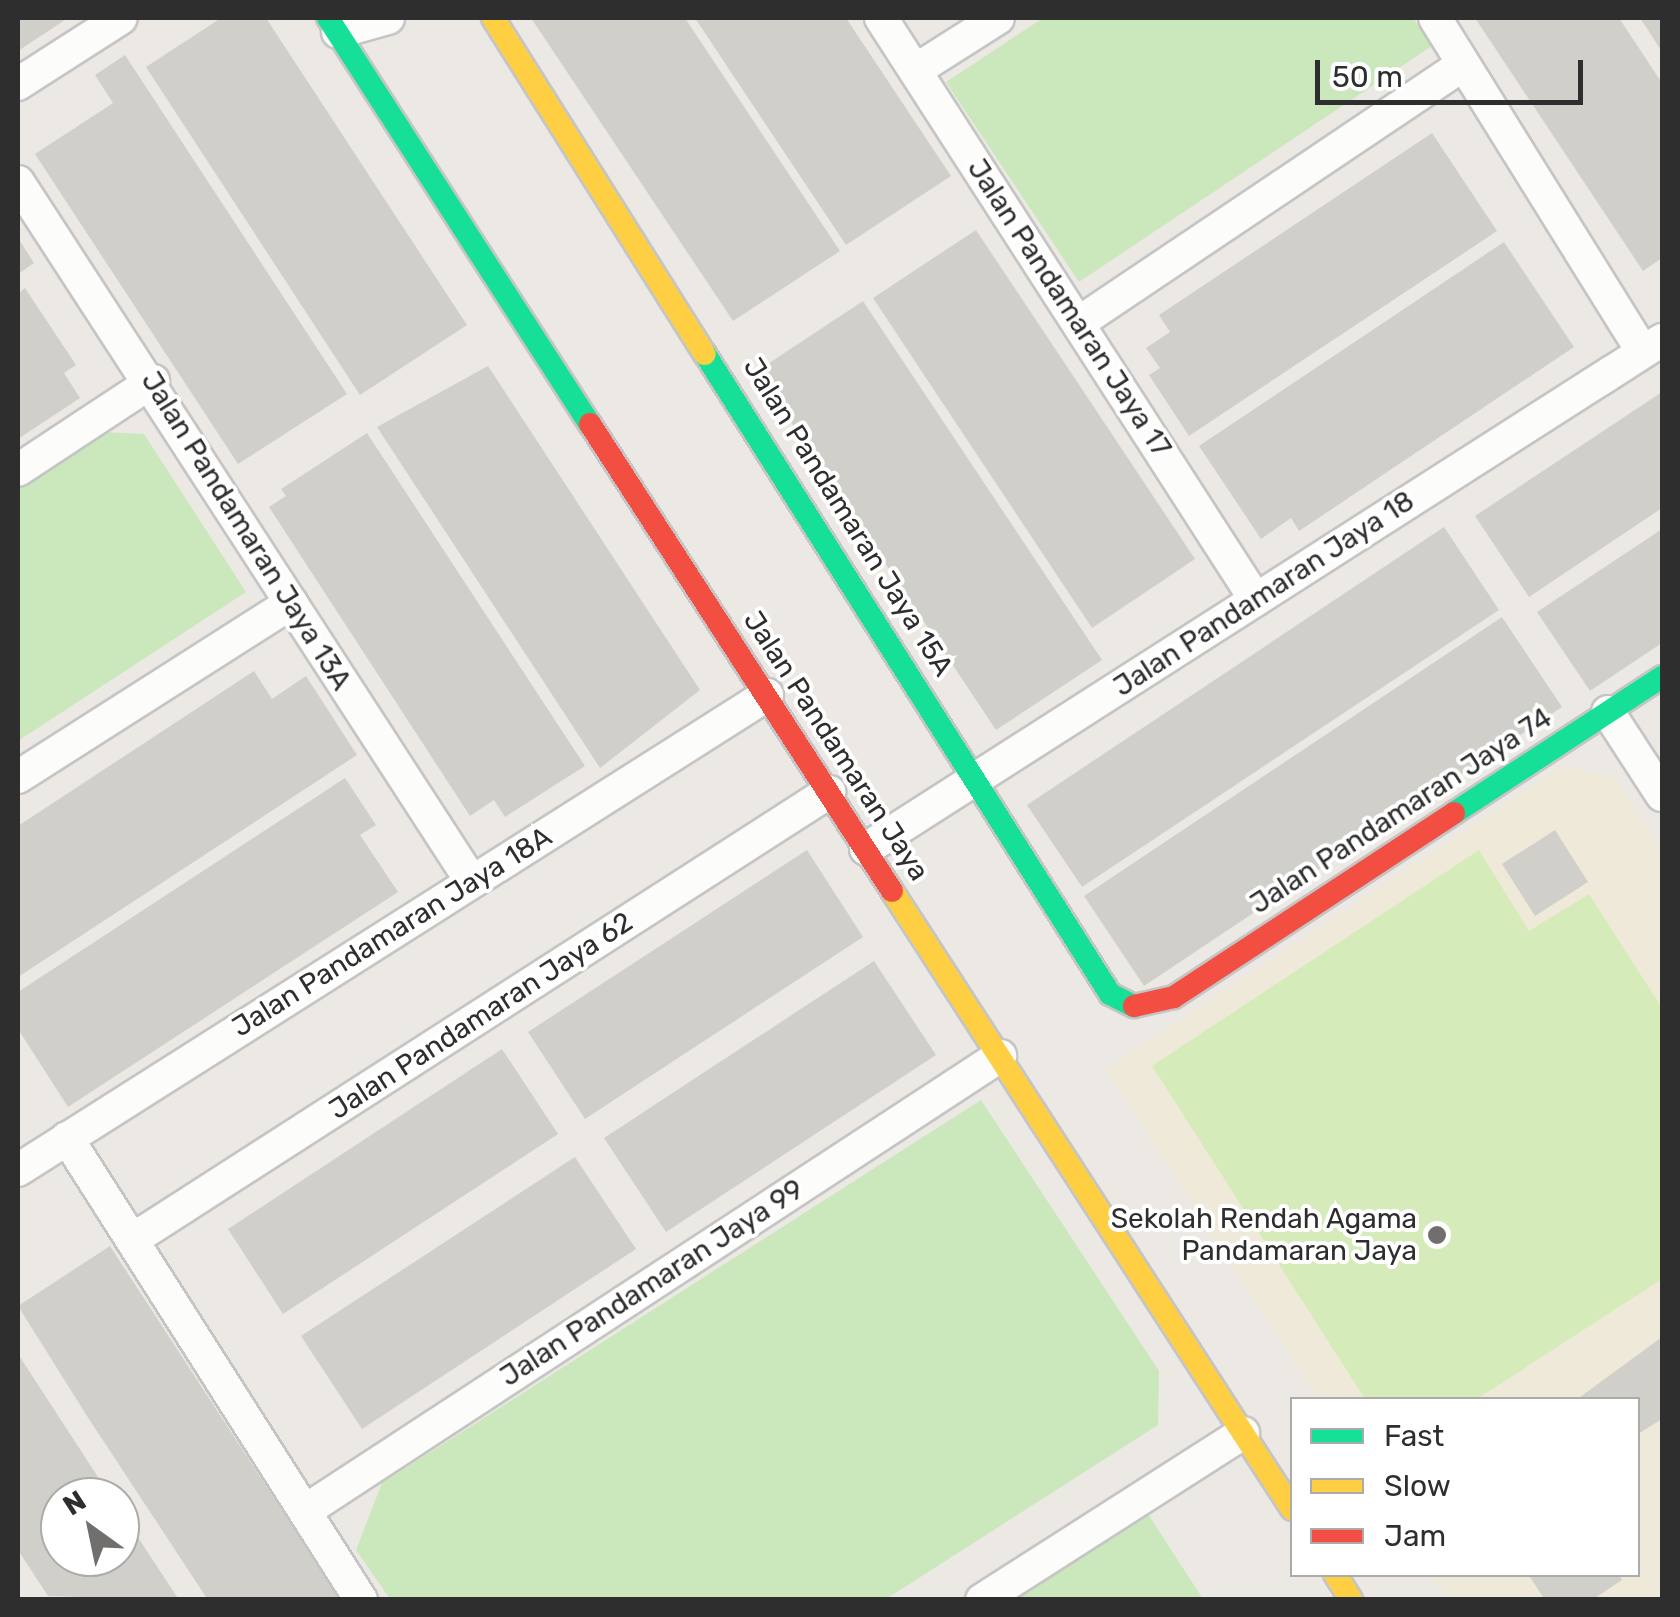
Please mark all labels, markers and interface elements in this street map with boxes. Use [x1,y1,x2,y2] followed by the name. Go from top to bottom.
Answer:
[1320,40,1588,102] scale bar
[1332,59,1403,95] text: 50 m
[960,153,1178,463] street label: Jalan Pandamaran Jaya 17
[736,352,960,682] street label: Jalan Pandamaran Jaya 15A
[134,366,358,696] street label: Jalan Pandamaran Jaya 13A
[1108,484,1420,704] street label: Jalan Pandamaran Jaya 18
[736,605,936,887] street label: Jalan Pandamaran Jaya
[1244,701,1558,921] street label: Jalan Pandamaran Jaya 74
[226,820,558,1044] street label: Jalan Pandamaran Jaya 18A
[323,905,639,1127] street label: Jalan Pandamaran Jaya 62
[494,1172,810,1394] street label: Jalan Pandamaran Jaya 99
[1110,1202,1417,1268] place label: Sekolah Rendah Agama Pandamaran Jaya
[1426,1224,1448,1246] marker: Sekolah Rendah Agama Pandamaran Jaya
[1290,1397,1640,1577] legend
[1384,1418,1444,1454] text: Fast
[1384,1468,1451,1504] text: Slow
[40,1477,140,1577] north arrow
[57,1484,92,1522] text: N
[1384,1518,1446,1554] text: Jam

